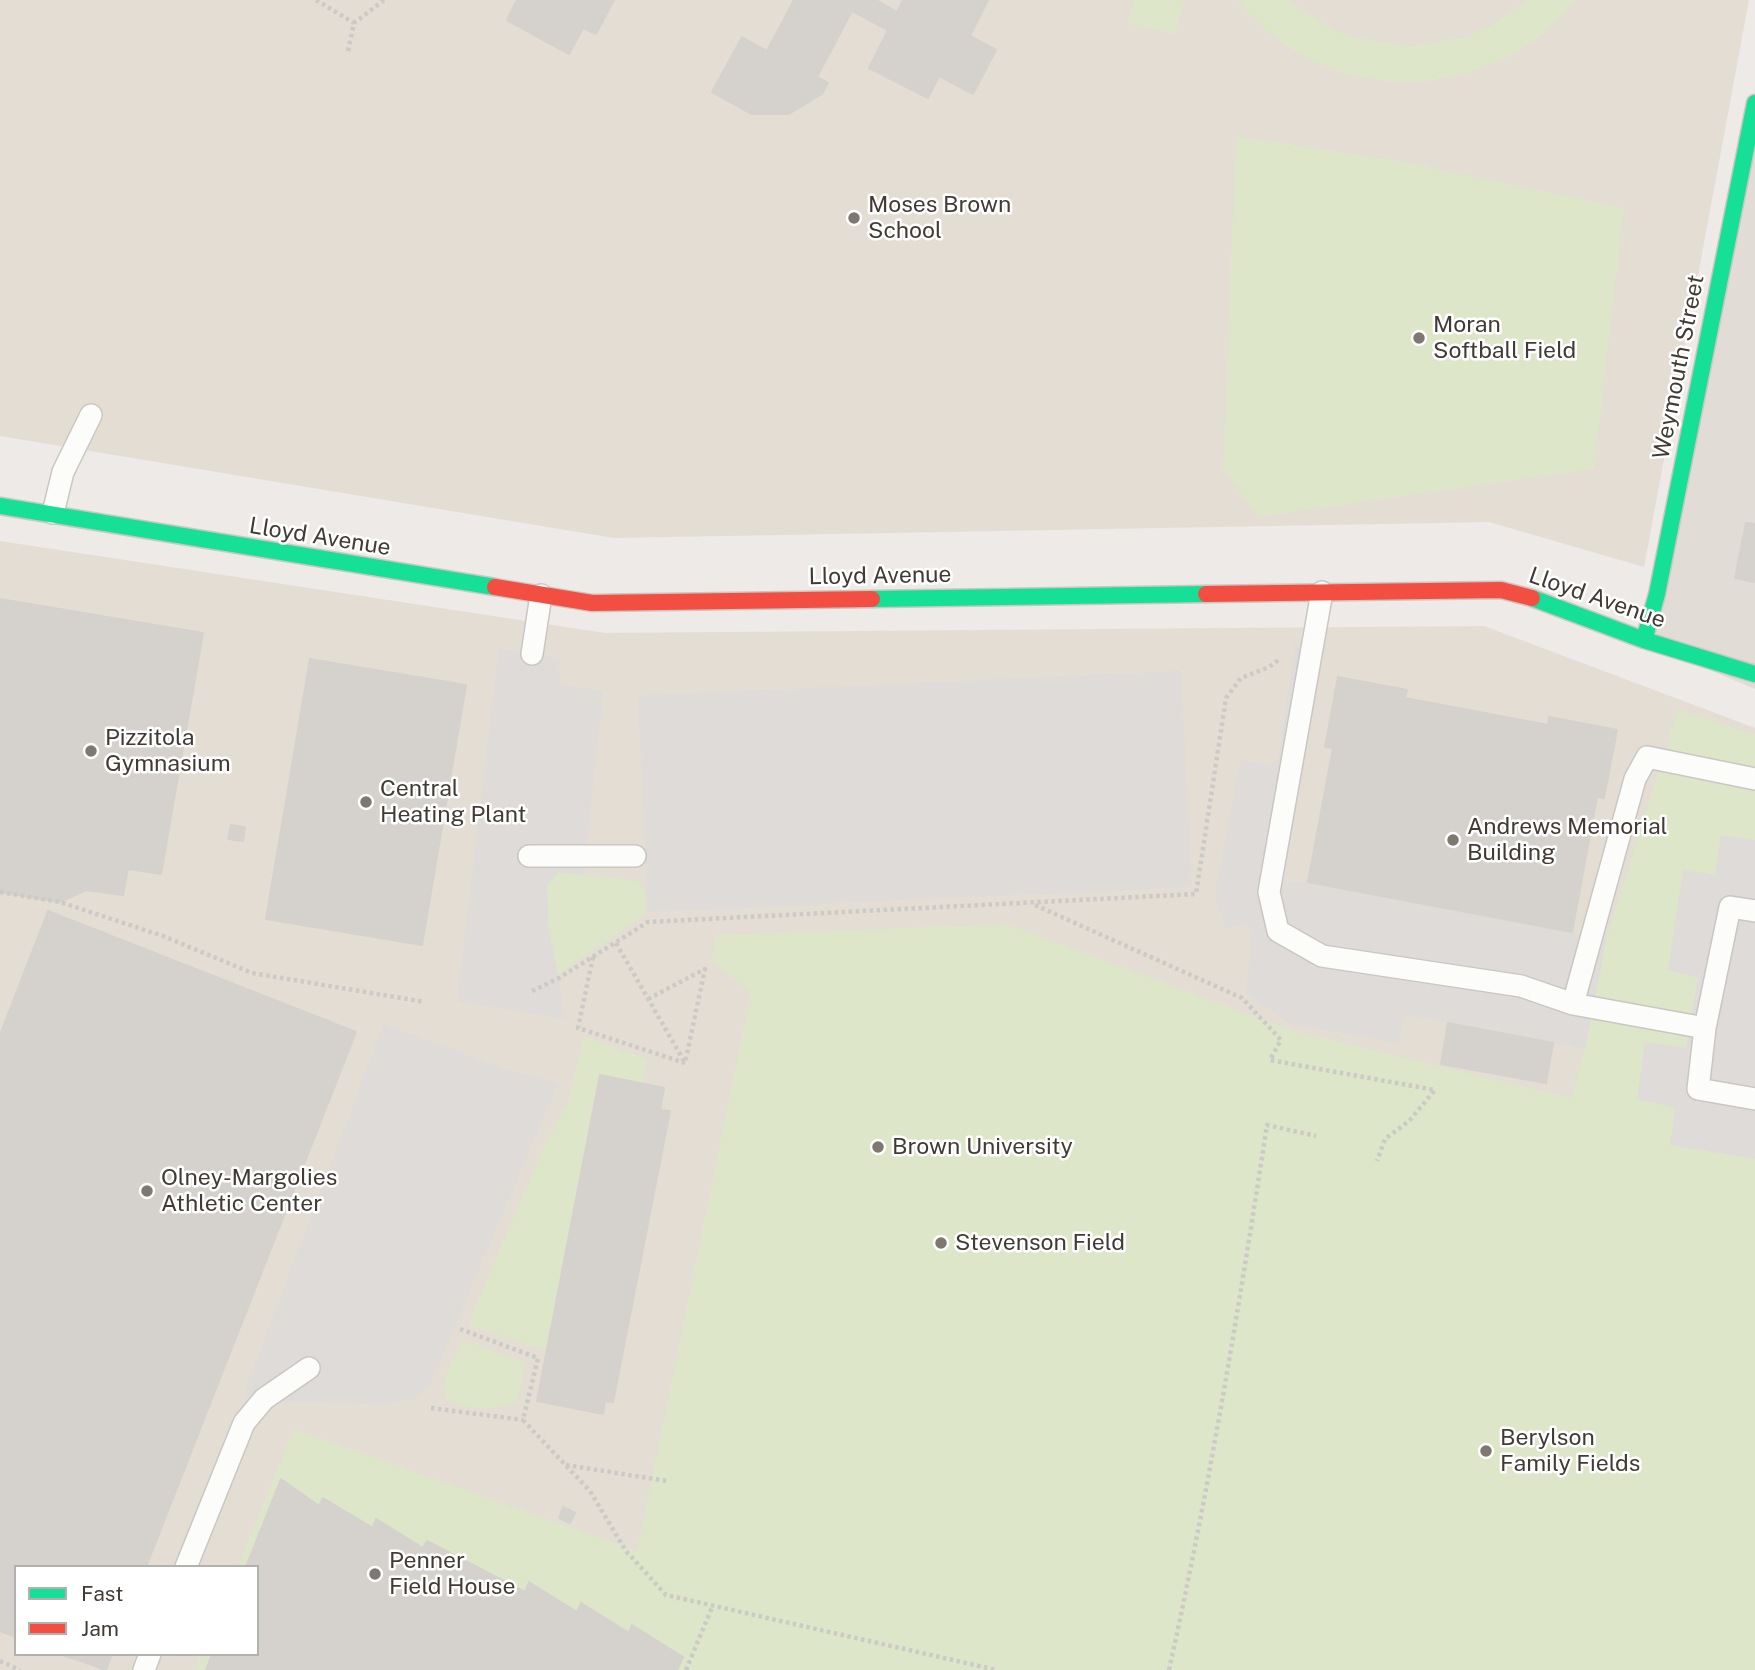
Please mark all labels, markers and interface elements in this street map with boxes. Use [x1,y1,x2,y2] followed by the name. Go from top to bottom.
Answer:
[868,191,1011,245] place label: Moses Brown School
[846,210,862,226] marker: Moses Brown School
[1648,272,1710,462] street label: Weymouth Street
[1433,311,1576,365] place label: Moran Softball Field
[1411,330,1427,346] marker: Moran Softball Field
[247,512,393,562] street label: Lloyd Avenue
[808,561,952,591] street label: Lloyd Avenue
[1525,562,1669,634] street label: Lloyd Avenue
[105,724,231,778] place label: Pizzitola Gymnasium
[83,743,99,759] marker: Pizzitola Gymnasium
[380,775,526,829] place label: Central Heating Plant
[358,794,374,810] marker: Central Heating Plant
[1467,813,1668,867] place label: Andrews Memorial Building
[1445,832,1461,848] marker: Andrews Memorial Building
[892,1133,1073,1161] place label: Brown University
[870,1139,886,1155] marker: Brown University
[161,1164,337,1218] place label: Olney-Margolies Athletic Center
[139,1183,155,1199] marker: Olney-Margolies Athletic Center
[955,1229,1125,1257] place label: Stevenson Field
[933,1235,949,1251] marker: Stevenson Field
[1500,1424,1640,1478] place label: Berylson Family Fields
[1478,1443,1494,1459] marker: Berylson Family Fields
[389,1547,516,1601] place label: Penner Field House
[14,1565,259,1656] legend
[367,1566,383,1582] marker: Penner Field House
[81,1581,123,1606] text: Fast
[81,1616,119,1641] text: Jam

